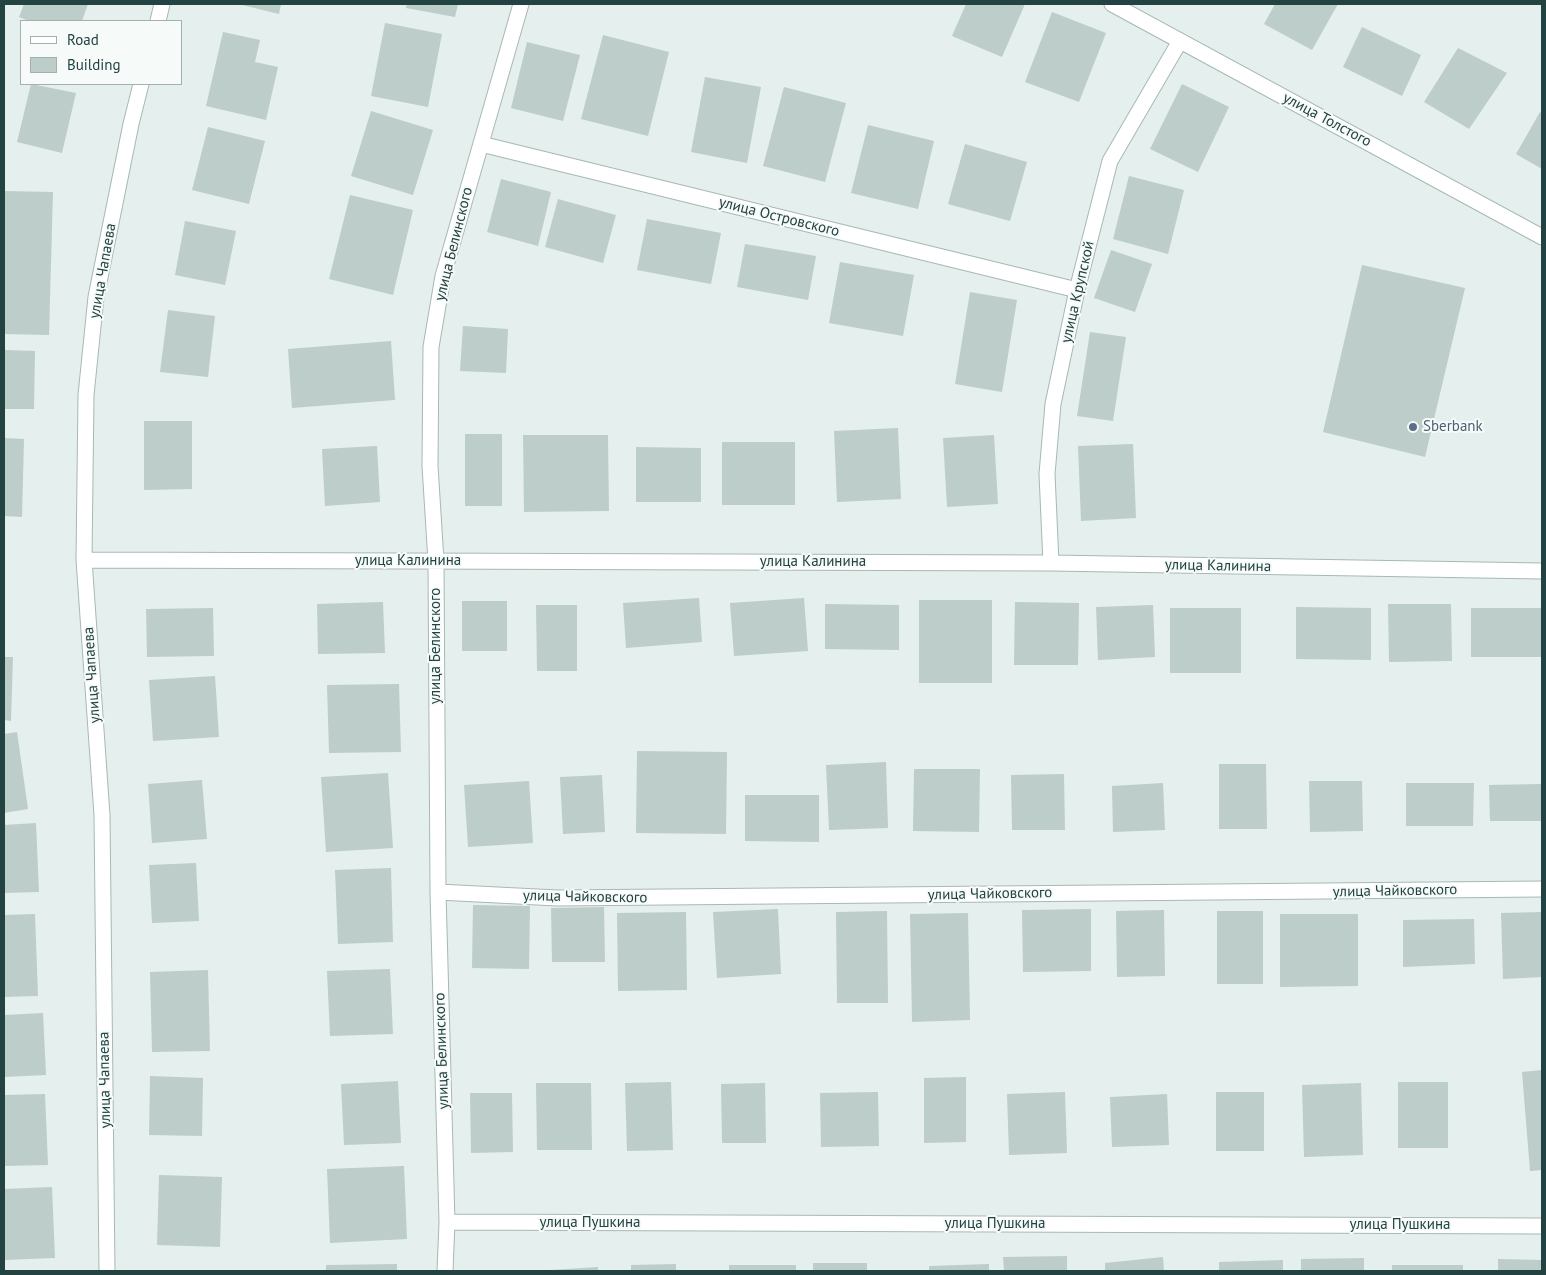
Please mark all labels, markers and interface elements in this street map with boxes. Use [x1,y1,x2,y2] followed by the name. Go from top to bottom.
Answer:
[20,20,182,85] legend
[67,30,99,49] text: Road
[67,55,121,74] text: Building
[1280,89,1374,151] street label: улица Толстого
[431,185,477,303] street label: улица Белинского
[717,193,841,241] street label: улица Островского
[86,222,120,320] street label: улица Чапаева
[1058,239,1098,345] street label: улица Крупской
[1423,418,1483,436] place label: Sberbank
[1407,421,1419,433] marker: Sberbank
[355,552,461,570] street label: улица Калинина
[760,553,866,571] street label: улица Калинина
[1165,556,1271,576] street label: улица Калинина
[427,588,445,704] street label: улица Белинского
[80,626,104,724] street label: улица Чапаева
[1333,881,1457,901] street label: улица Чайковского
[928,884,1052,904] street label: улица Чайковского
[523,887,647,907] street label: улица Чайковского
[431,992,453,1110] street label: улица Белинского
[95,1031,115,1129] street label: улица Чапаева
[540,1214,640,1232] street label: улица Пушкина
[945,1215,1045,1233] street label: улица Пушкина
[1350,1216,1450,1234] street label: улица Пушкина

